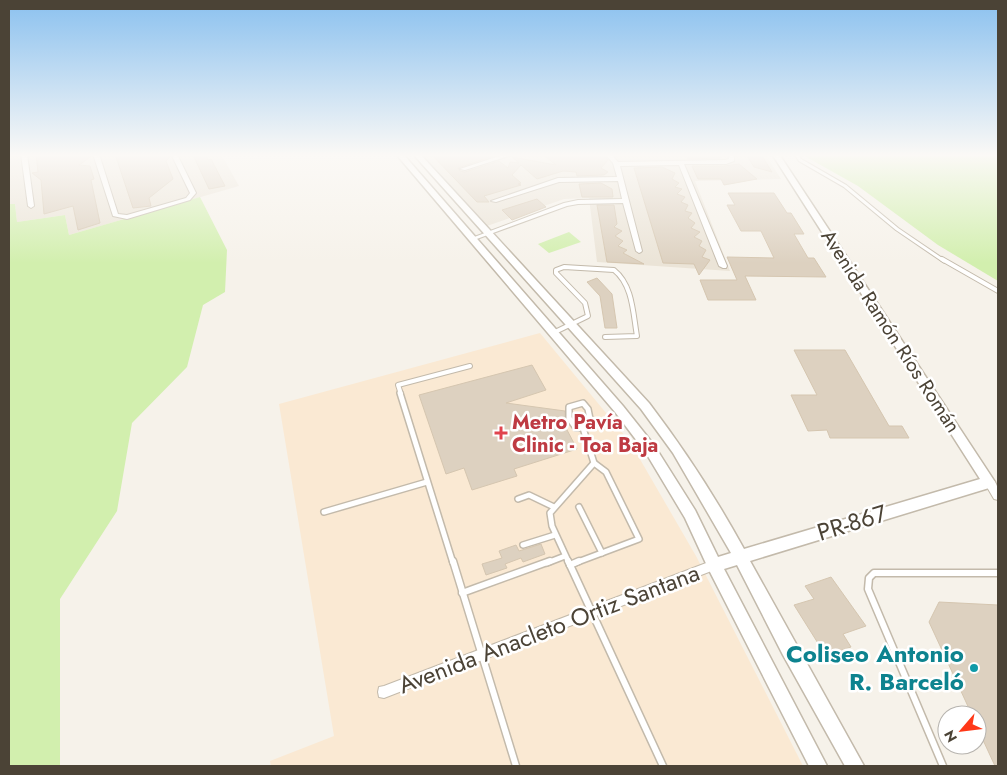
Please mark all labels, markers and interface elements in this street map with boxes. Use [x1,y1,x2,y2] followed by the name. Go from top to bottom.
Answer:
[814,224,967,438] street label: Avenida Ramón Ríos Román
[512,408,658,460] place label: Metro Pavía Clinic - Toa Baja
[494,426,508,440] marker: Metro Pavía Clinic - Toa Baja
[813,495,891,550] street label: PR-867
[393,555,704,702] street label: Avenida Anacleto Ortiz Santana
[786,636,964,699] place label: Coliseo Antonio R. Barceló
[968,662,980,674] marker: Coliseo Antonio R. Barceló
[937,705,987,755] north arrow
[939,726,962,746] text: N

